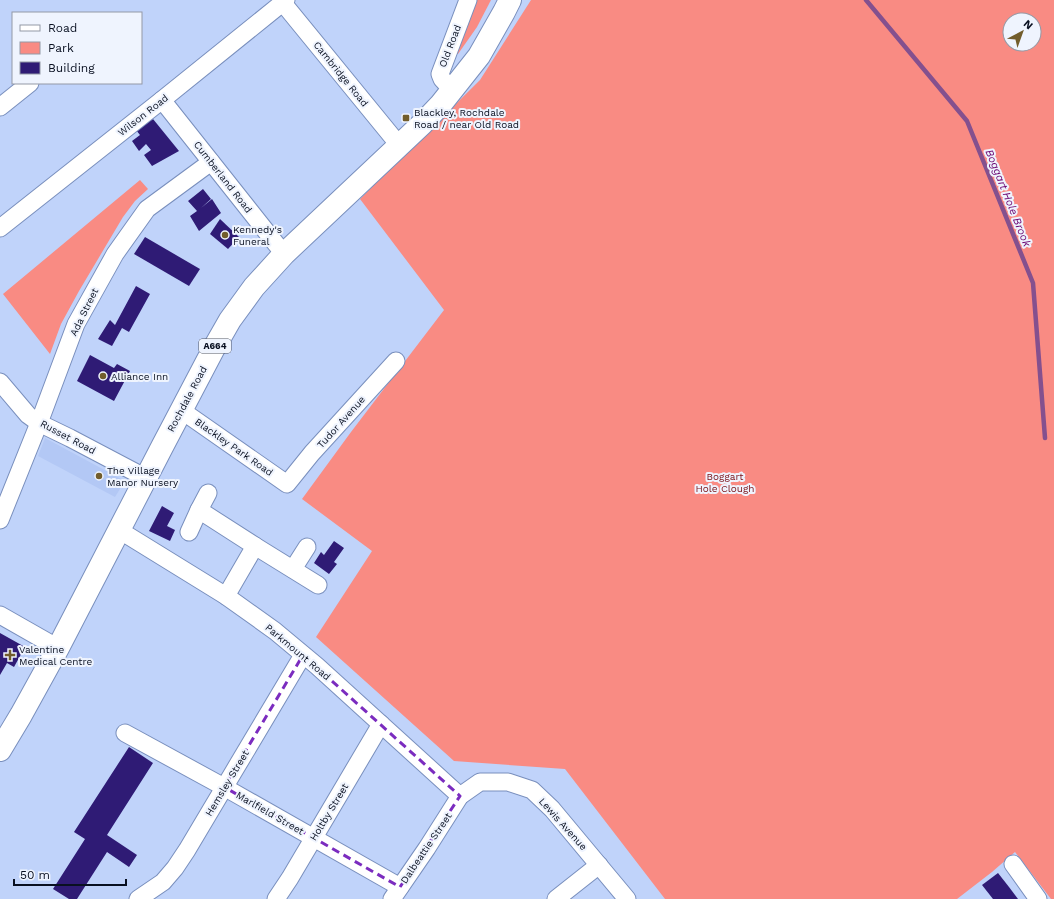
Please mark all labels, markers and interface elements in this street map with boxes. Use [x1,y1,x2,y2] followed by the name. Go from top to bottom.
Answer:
[12,12,142,84] legend
[1002,12,1042,52] north arrow
[1021,17,1036,32] text: N
[48,21,77,35] text: Road
[437,23,463,69] street label: Old Road
[311,39,371,109] street label: Cambridge Road
[48,41,74,55] text: Park
[48,61,95,75] text: Building
[116,92,170,138] street label: Wilson Road
[414,107,519,130] place label: Blackley, Rochdale Road / near Old Road
[401,113,411,123] marker: Blackley, Rochdale Road / near Old Road
[192,139,254,215] street label: Cumberland Road
[983,147,1034,249] water label: Boggart Hole Brook
[233,224,282,247] place label: Kennedy's Funeral
[220,230,230,240] marker: Kennedy's Funeral
[68,286,101,338] street label: Ada Street
[199,339,231,353] road number: A664
[165,364,209,434] street label: Rochdale Road
[98,371,108,381] marker: Alliance Inn
[111,371,168,382] place label: Alliance Inn
[315,394,367,450] street label: Tudor Avenue
[193,416,275,478] street label: Blackley Park Road
[39,418,97,456] street label: Russet Road
[107,465,179,488] place label: The Village Manor Nursery
[94,471,104,481] marker: The Village Manor Nursery
[695,471,755,494] park label: Boggart Hole Clough
[263,622,333,682] street label: Parkmount Road
[19,644,92,667] place label: Valentine Medical Centre
[4,649,16,661] marker: Valentine Medical Centre
[203,747,251,818] street label: Hemsley Street
[308,781,351,843] street label: Holtby Street
[234,789,307,837] street label: Marlfield Street
[537,796,589,852] street label: Lewis Avenue
[398,810,454,886] street label: Dalbeattie Street
[14,861,126,887] scale bar
[20,868,50,882] text: 50 m

